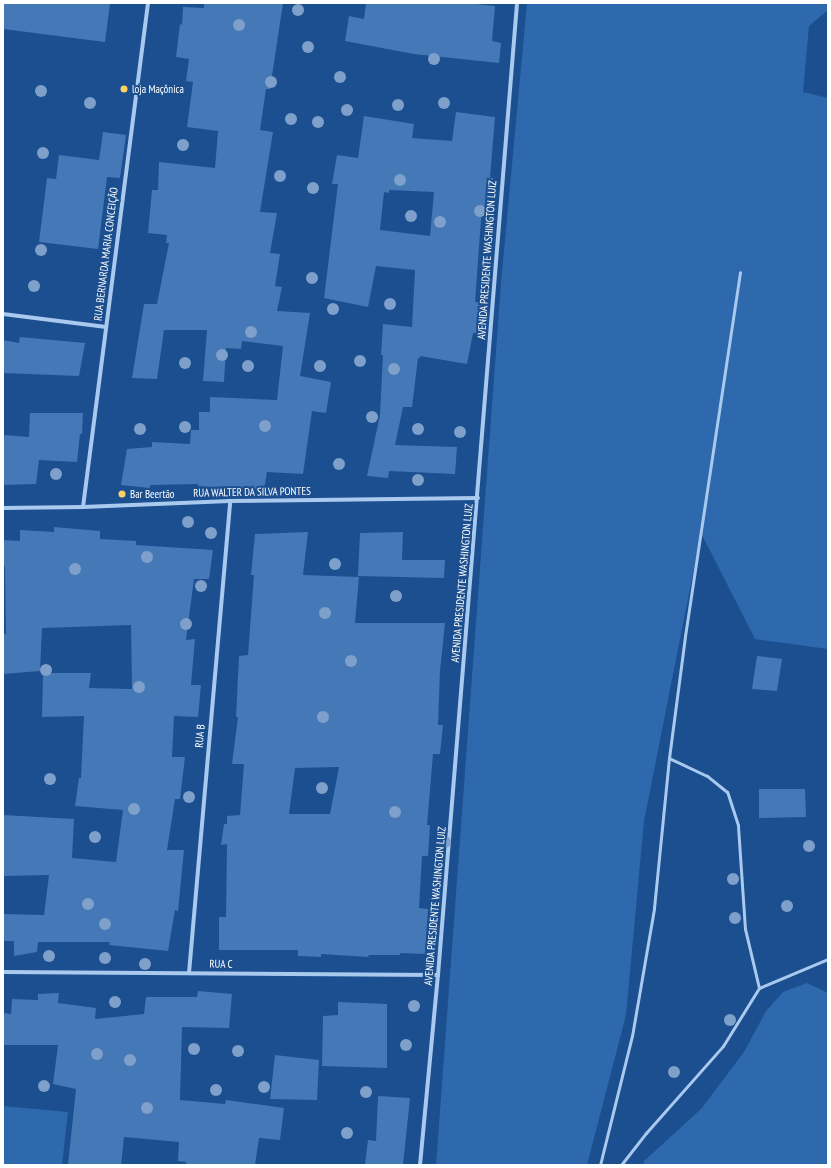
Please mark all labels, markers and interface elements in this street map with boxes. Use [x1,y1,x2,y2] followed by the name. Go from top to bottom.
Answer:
[132,82,184,96] place label: loja Maçônica
[119,84,129,94] marker: loja Maçônica
[475,180,499,340] street label: AVENIDA PRESIDENTE WASHINGTON LUIZ
[91,186,121,322] street label: RUA BERNARDA MARIA CONCEIÇÃO
[192,484,312,500] street label: RUA WALTER DA SILVA PONTES
[130,487,175,501] place label: Bar Beertão
[117,489,127,499] marker: Bar Beertão
[448,503,476,663] street label: AVENIDA PRESIDENTE WASHINGTON LUIZ
[192,724,208,748] street label: RUA B
[421,826,449,986] street label: AVENIDA PRESIDENTE WASHINGTON LUIZ
[209,957,233,971] street label: RUA C

